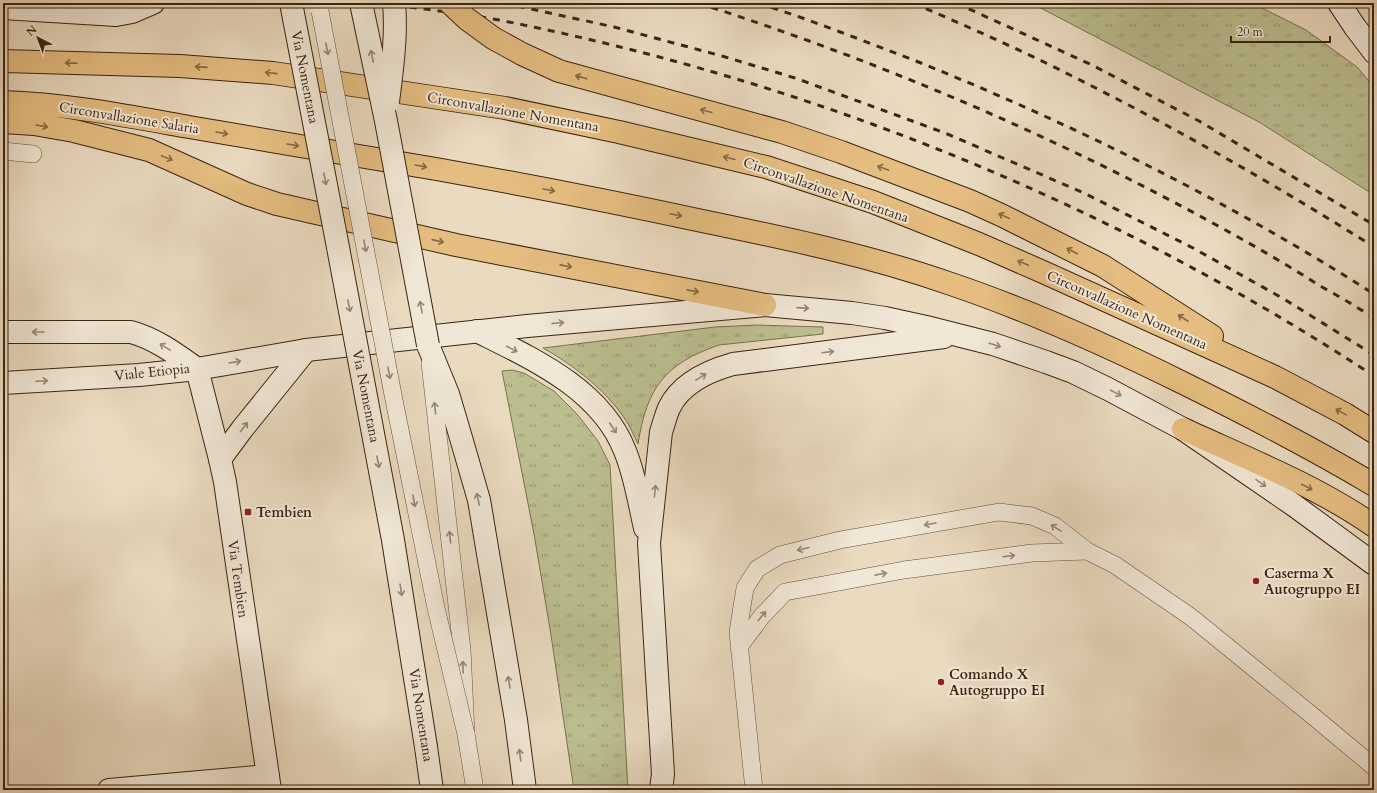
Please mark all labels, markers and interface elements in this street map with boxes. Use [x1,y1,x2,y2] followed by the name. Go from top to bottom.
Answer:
[18,18,58,58] north arrow
[1231,18,1330,44] scale bar
[23,22,41,40] text: N
[1237,24,1264,40] text: 20 m
[287,29,323,125] street label: Via Nomentana
[324,42,332,55] one-way arrow
[368,50,376,63] one-way arrow
[65,60,78,67] one-way arrow
[195,64,208,71] one-way arrow
[265,70,278,77] one-way arrow
[574,73,587,80] one-way arrow
[426,88,600,136] street label: Circonvallazione Nomentana
[58,98,200,138] street label: Circonvallazione Salaria
[700,107,713,115] one-way arrow
[35,122,48,130] one-way arrow
[215,129,228,137] one-way arrow
[286,141,299,149] one-way arrow
[741,153,911,227] street label: Circonvallazione Nomentana
[161,154,173,162] one-way arrow
[723,154,736,161] one-way arrow
[414,162,427,170] one-way arrow
[878,163,890,171] one-way arrow
[321,172,329,185] one-way arrow
[542,186,555,194] one-way arrow
[670,212,683,220] one-way arrow
[998,212,1010,219] one-way arrow
[431,238,444,246] one-way arrow
[361,239,369,252] one-way arrow
[1066,247,1078,254] one-way arrow
[1017,259,1029,266] one-way arrow
[559,263,572,271] one-way arrow
[1044,266,1210,354] street label: Circonvallazione Nomentana
[687,287,700,295] one-way arrow
[346,300,354,313] one-way arrow
[416,301,424,314] one-way arrow
[796,305,809,312] one-way arrow
[1178,313,1189,322] one-way arrow
[551,319,564,327] one-way arrow
[32,328,45,335] one-way arrow
[159,342,171,350] one-way arrow
[988,342,1001,349] one-way arrow
[505,345,517,353] one-way arrow
[348,348,384,444] street label: Via Nomentana
[821,348,834,356] one-way arrow
[228,358,241,366] one-way arrow
[113,359,191,385] street label: Viale Etiopia
[385,366,393,379] one-way arrow
[695,372,707,380] one-way arrow
[35,377,48,384] one-way arrow
[1110,390,1122,397] one-way arrow
[432,402,439,415] one-way arrow
[1335,407,1347,415] one-way arrow
[239,422,248,433] one-way arrow
[609,422,617,433] one-way arrow
[375,455,383,468] one-way arrow
[1255,479,1266,487] one-way arrow
[1301,484,1313,491] one-way arrow
[651,485,659,498] one-way arrow
[474,492,482,505] one-way arrow
[411,494,419,507] one-way arrow
[256,503,312,522] place label: Tembien
[243,507,253,517] marker: Tembien
[924,520,937,528] one-way arrow
[1050,523,1062,531] one-way arrow
[447,531,454,544] one-way arrow
[223,539,253,619] street label: Via Tembien
[797,546,810,553] one-way arrow
[1002,552,1015,560] one-way arrow
[1264,564,1360,599] place label: Caserma X Autogruppo EI
[874,570,887,578] one-way arrow
[1251,576,1261,586] marker: Caserma X Autogruppo EI
[397,583,405,596] one-way arrow
[758,610,767,621] one-way arrow
[459,661,467,674] one-way arrow
[949,665,1045,700] place label: Comando X Autogruppo EI
[404,667,438,763] street label: Via Nomentana
[505,676,513,689] one-way arrow
[936,677,946,687] marker: Comando X Autogruppo EI
[516,749,524,762] one-way arrow

